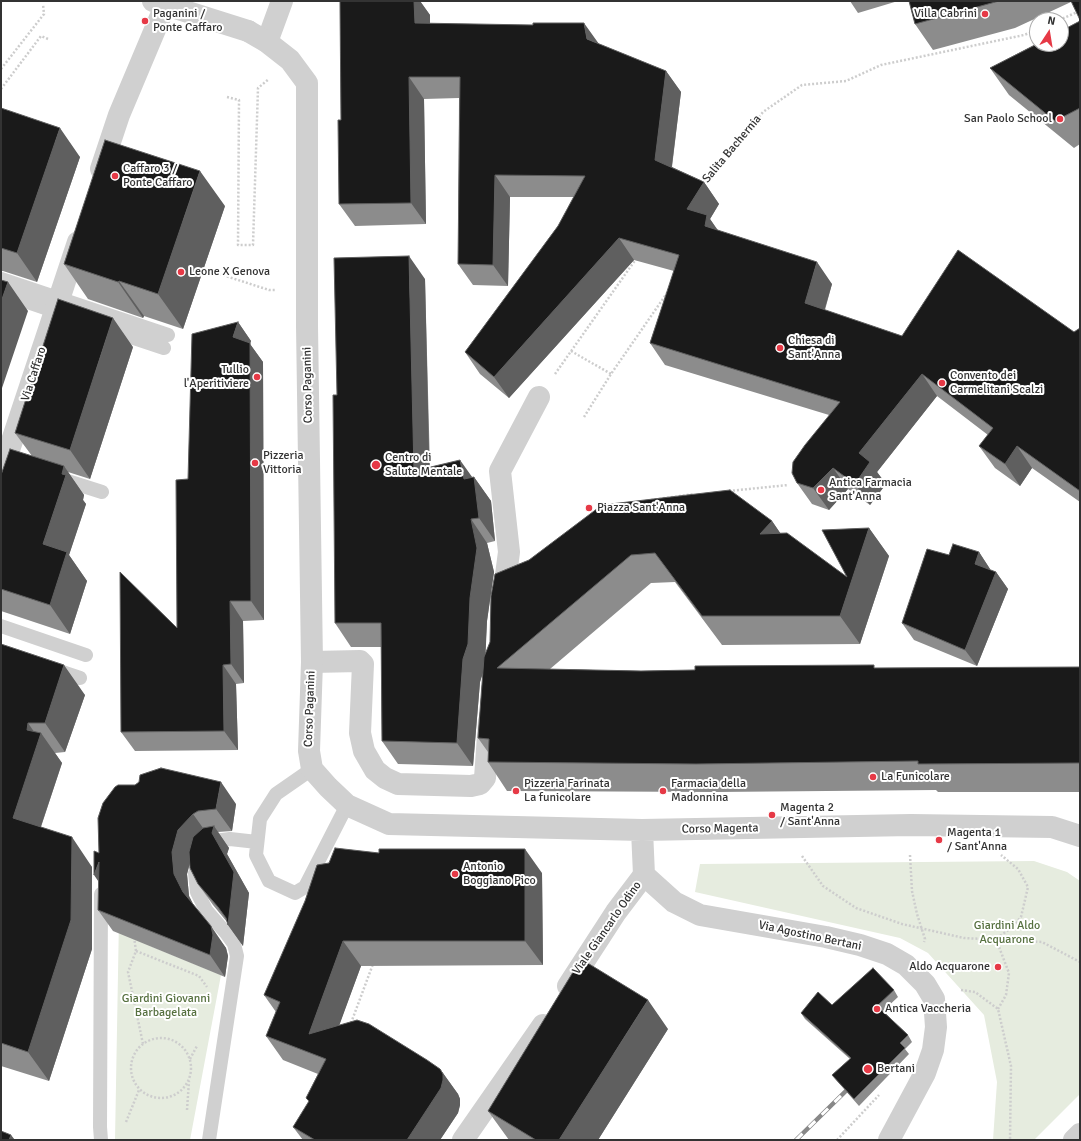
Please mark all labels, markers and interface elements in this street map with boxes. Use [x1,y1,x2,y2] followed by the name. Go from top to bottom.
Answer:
[153,7,222,35] place label: Paganini / Ponte Caffaro
[914,7,977,21] place label: Villa Cabrini
[980,9,990,19] marker: Villa Cabrini
[1029,12,1069,52] north arrow
[1046,14,1056,28] text: N
[140,16,150,26] marker: Paganini / Ponte Caffaro
[699,112,765,186] street label: Salita Bachernia
[964,112,1052,126] place label: San Paolo School
[1055,114,1065,124] marker: San Paolo School
[123,162,192,190] place label: Caffaro 3 / Ponte Caffaro
[110,171,120,181] marker: Caffaro 3 / Ponte Caffaro
[189,265,270,279] place label: Leone X Genova
[176,267,186,277] marker: Leone X Genova
[788,334,840,362] place label: Chiesa di Sant'Anna
[775,343,785,353] marker: Chiesa di Sant'Anna
[18,345,50,403] street label: Via Caffaro
[300,347,316,423] street label: Corso Paganini
[184,363,249,391] place label: Tullio l'Aperitiviere
[950,369,1043,397] place label: Convento dei Carmelitani Scalzi
[252,372,262,382] marker: Tullio l'Aperitiviere
[937,378,947,388] marker: Convento dei Carmelitani Scalzi
[263,449,304,477] place label: Pizzeria Vittoria
[385,451,462,479] place label: Centro di Salute Mentale
[250,458,260,468] marker: Pizzeria Vittoria
[370,459,382,471] marker: Centro di Salute Mentale
[829,476,912,504] place label: Antica Farmacia Sant'Anna
[816,485,826,495] marker: Antica Farmacia Sant'Anna
[597,501,685,515] place label: Piazza Sant'Anna
[584,503,594,513] marker: Piazza Sant'Anna
[301,671,319,747] street label: Corso Paganini
[881,770,950,784] place label: La Funicolare
[868,772,878,782] marker: La Funicolare
[524,777,610,805] place label: Pizzeria Farinata La funicolare
[671,777,746,805] place label: Farmacia della Madonnina
[511,786,521,796] marker: Pizzeria Farinata La funicolare
[658,786,668,796] marker: Farmacia della Madonnina
[780,801,840,829] place label: Magenta 2 / Sant'Anna
[767,810,777,820] marker: Magenta 2 / Sant'Anna
[681,821,759,837] street label: Corso Magenta
[947,826,1007,854] place label: Magenta 1 / Sant'Anna
[934,835,944,845] marker: Magenta 1 / Sant'Anna
[463,860,536,888] place label: Antonio Boggiano Pico
[450,869,460,879] marker: Antonio Boggiano Pico
[569,879,645,977] street label: Viale Giancarlo Odino
[757,918,863,954] street label: Via Agostino Bertani
[974,919,1040,947] park label: Giardini Aldo Acquarone
[909,960,990,974] place label: Aldo Acquarone
[993,962,1003,972] marker: Aldo Acquarone
[122,992,210,1020] park label: Giardini Giovanni Barbagelata
[885,1002,971,1016] place label: Antica Vaccheria
[872,1004,882,1014] marker: Antica Vaccheria
[877,1062,915,1076] place label: Bertani
[862,1063,874,1075] marker: Bertani

